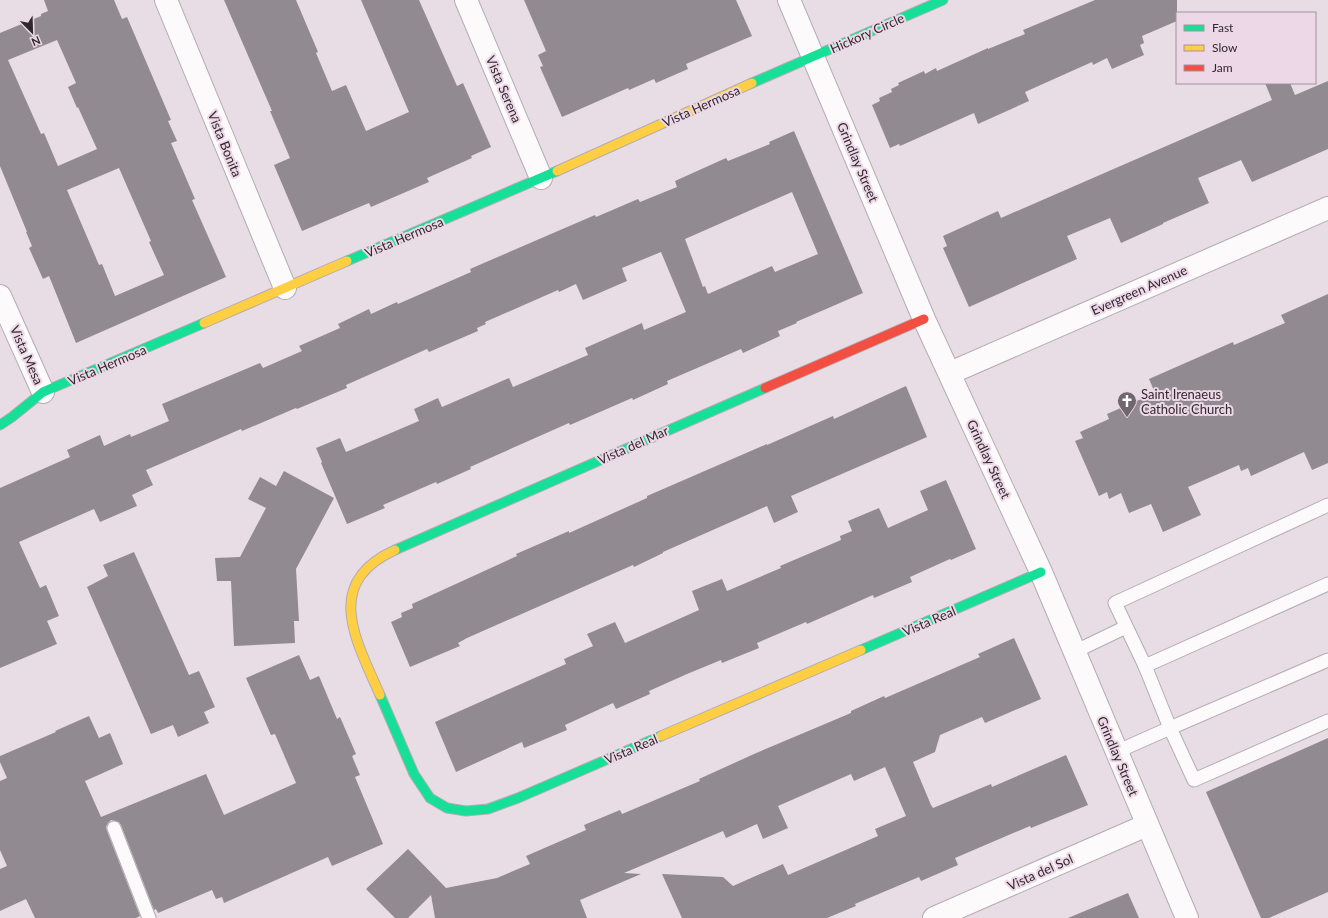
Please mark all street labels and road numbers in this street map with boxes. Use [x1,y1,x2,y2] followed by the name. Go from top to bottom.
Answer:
[827,9,907,57] street label: Hickory Circle
[483,53,525,125] street label: Vista Serena
[660,82,742,130] street label: Vista Hermosa
[205,109,245,179] street label: Vista Bonita
[834,120,882,205] street label: Grindlay Street
[362,213,446,261] street label: Vista Hermosa
[1089,262,1190,318] street label: Evergreen Avenue
[7,323,47,387] street label: Vista Mesa
[65,341,149,389] street label: Vista Hermosa
[964,417,1014,501] street label: Grindlay Street
[595,422,671,468] street label: Vista del Mar
[900,603,958,639] street label: Vista Real
[1094,714,1142,799] street label: Grindlay Street
[602,731,660,767] street label: Vista Real
[1005,850,1075,894] street label: Vista del Sol

